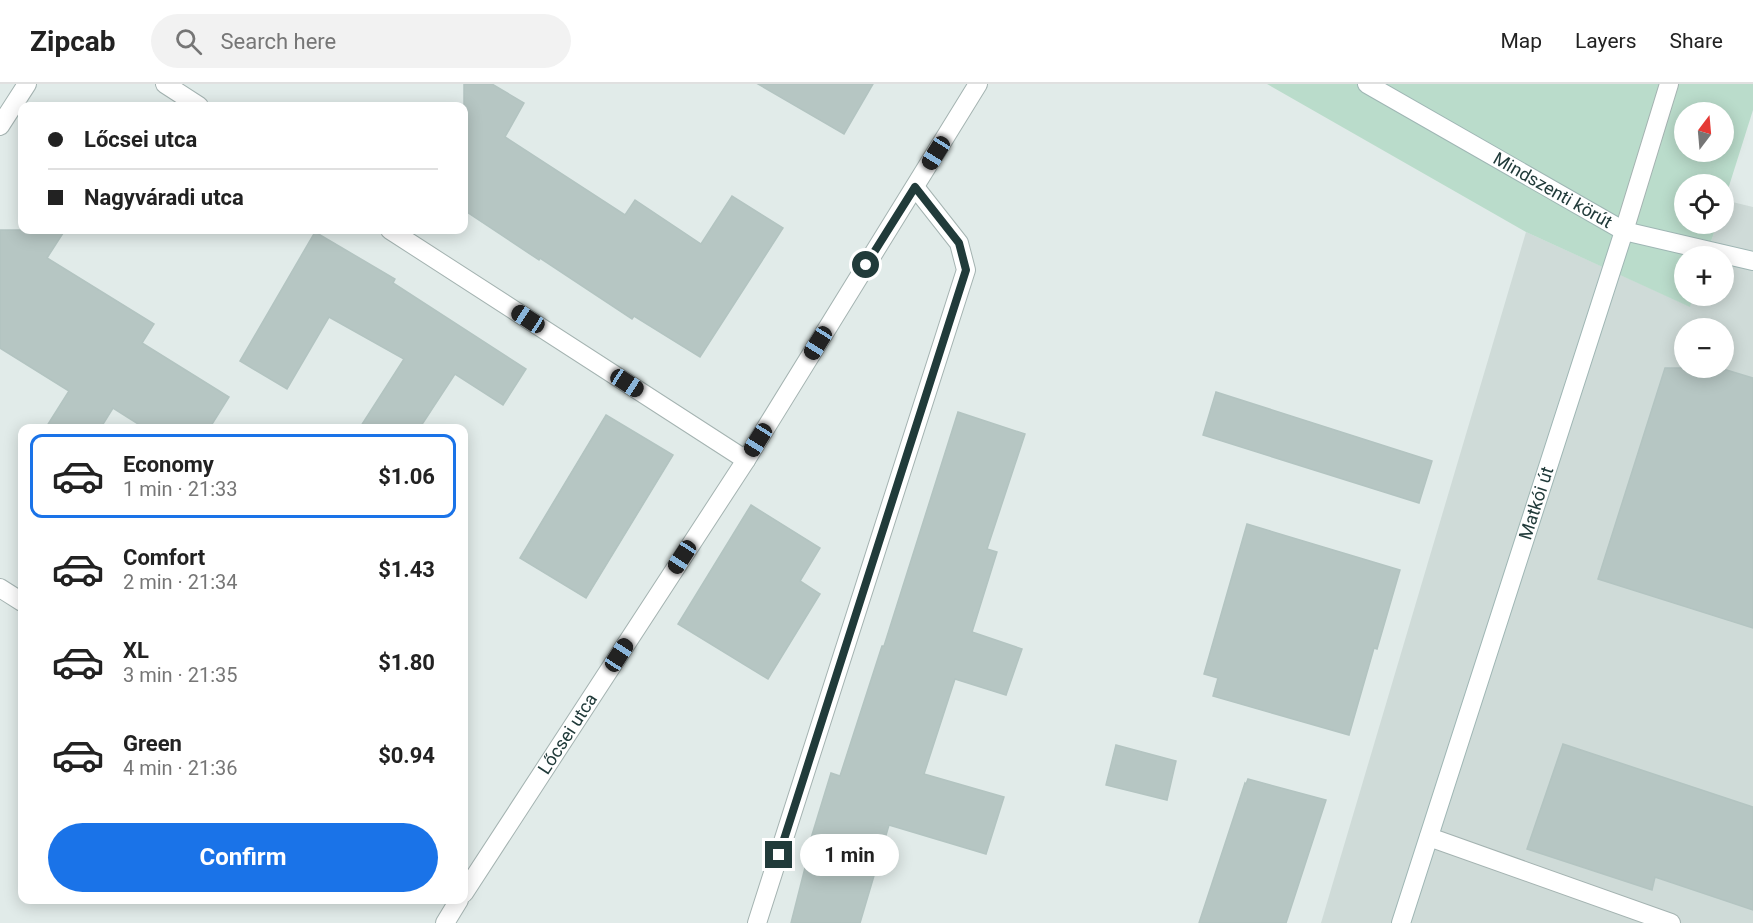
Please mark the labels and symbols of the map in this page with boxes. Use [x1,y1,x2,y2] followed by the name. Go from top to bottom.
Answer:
[1674,102,1734,162] north arrow
[919,133,953,173] car
[1490,147,1616,232] street label: Mindszenti körút
[852,251,879,278] route start
[508,302,548,336] car
[801,323,835,363] car
[607,366,647,400] car
[741,420,775,460] car
[1514,464,1557,542] street label: Matkói út
[665,537,699,577] car
[602,635,636,675] car
[533,689,601,778] street label: Lőcsei utca
[800,834,899,876] callout: 1 min
[765,841,792,868] route end

